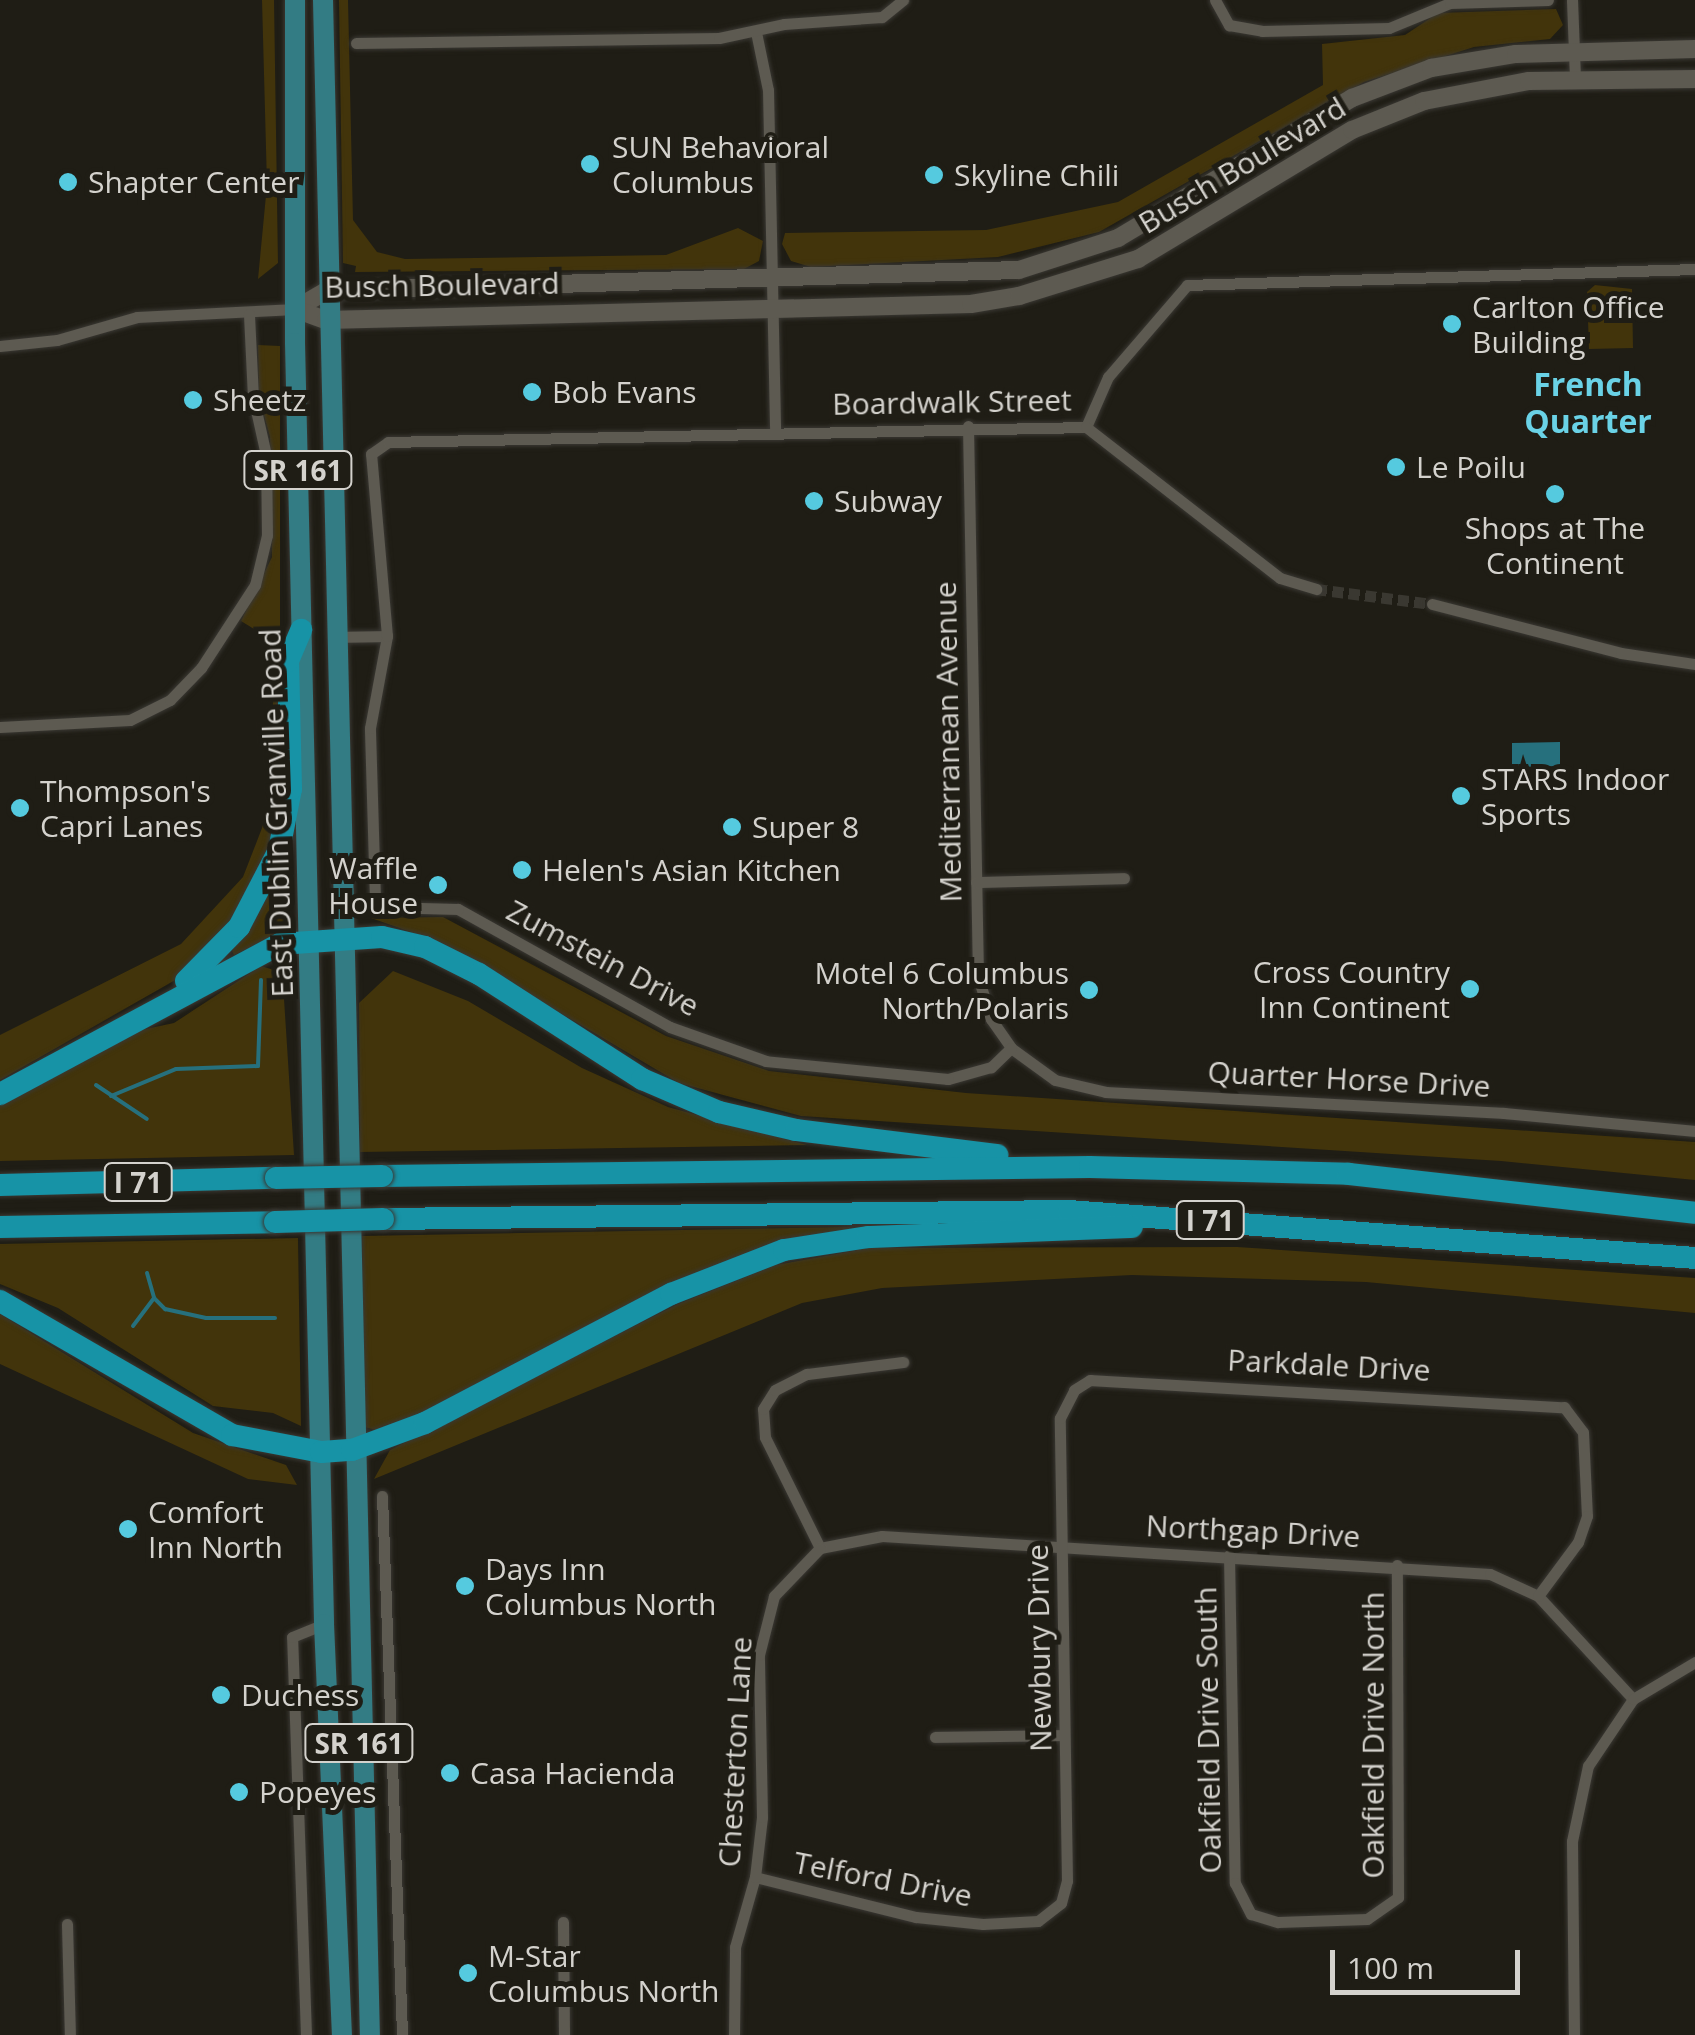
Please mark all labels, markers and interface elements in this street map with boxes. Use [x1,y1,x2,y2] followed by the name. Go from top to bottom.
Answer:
[1132,89,1352,241] street label: Busch Boulevard
[612,129,829,200] place label: SUN Behavioral Columbus
[577,151,603,177] marker: SUN Behavioral Columbus
[954,157,1119,193] place label: Skyline Chili
[88,164,299,200] place label: Shapter Center
[923,164,945,186] marker: Skyline Chili
[57,171,79,193] marker: Shapter Center
[324,265,560,305] street label: Busch Boulevard
[1472,289,1665,360] place label: Carlton Office Building
[1441,313,1463,335] marker: Carlton Office Building
[1524,366,1652,441] district label: French Quarter
[552,374,697,410] place label: Bob Evans
[521,381,543,403] marker: Bob Evans
[213,382,306,418] place label: Sheetz
[832,382,1072,422] street label: Boardwalk Street
[182,389,204,411] marker: Sheetz
[243,447,353,493] road number: SR 161
[1416,449,1526,485] place label: Le Poilu
[1385,456,1407,478] marker: Le Poilu
[834,483,942,519] place label: Subway
[1544,483,1566,505] marker: Shops at The Continent
[803,490,825,512] marker: Subway
[1465,510,1645,580] place label: Shops at The Continent
[927,581,969,903] street label: Mediterranean Avenue
[252,628,300,998] street label: East Dublin Granville Road
[1481,761,1669,832] place label: STARS Indoor Sports
[40,773,211,844] place label: Thompson's Capri Lanes
[1450,785,1472,807] marker: STARS Indoor Sports
[9,797,31,819] marker: Thompson's Capri Lanes
[752,809,859,845] place label: Super 8
[721,816,743,838] marker: Super 8
[328,850,418,920] place label: Waffle House
[542,852,841,888] place label: Helen's Asian Kitchen
[511,859,533,881] marker: Helen's Asian Kitchen
[427,874,449,896] marker: Waffle House
[501,892,705,1024] street label: Zumstein Drive
[1253,954,1450,1024] place label: Cross Country Inn Continent
[814,955,1069,1026] place label: Motel 6 Columbus North/Polaris
[1459,978,1481,1000] marker: Cross Country Inn Continent
[1078,979,1100,1001] marker: Motel 6 Columbus North/Polaris
[1207,1054,1491,1104] street label: Quarter Horse Drive
[103,1159,173,1205] road number: I 71
[1175,1197,1245,1243] road number: I 71
[1226,1342,1432,1388] street label: Parkdale Drive
[148,1494,283,1564] place label: Comfort Inn North
[1145,1507,1361,1555] street label: Northgap Drive
[117,1518,139,1540] marker: Comfort Inn North
[1019,1544,1059,1752] street label: Newbury Drive
[485,1551,717,1622] place label: Days Inn Columbus North
[454,1575,476,1597] marker: Days Inn Columbus North
[1187,1586,1229,1874] street label: Oakfield Drive South
[1355,1591,1391,1879] street label: Oakfield Drive North
[711,1636,759,1868] street label: Chesterton Lane
[241,1677,359,1713] place label: Duchess
[210,1684,232,1706] marker: Duchess
[304,1720,414,1766] road number: SR 161
[470,1755,675,1791] place label: Casa Hacienda
[439,1762,461,1784] marker: Casa Hacienda
[259,1774,376,1810] place label: Popeyes
[228,1781,250,1803] marker: Popeyes
[791,1844,975,1914] street label: Telford Drive
[1335,1930,1525,1992] scale bar
[488,1938,720,2008] place label: M-Star Columbus North
[1347,1947,1434,1988] text: 100 m
[457,1962,479,1984] marker: M-Star Columbus North

